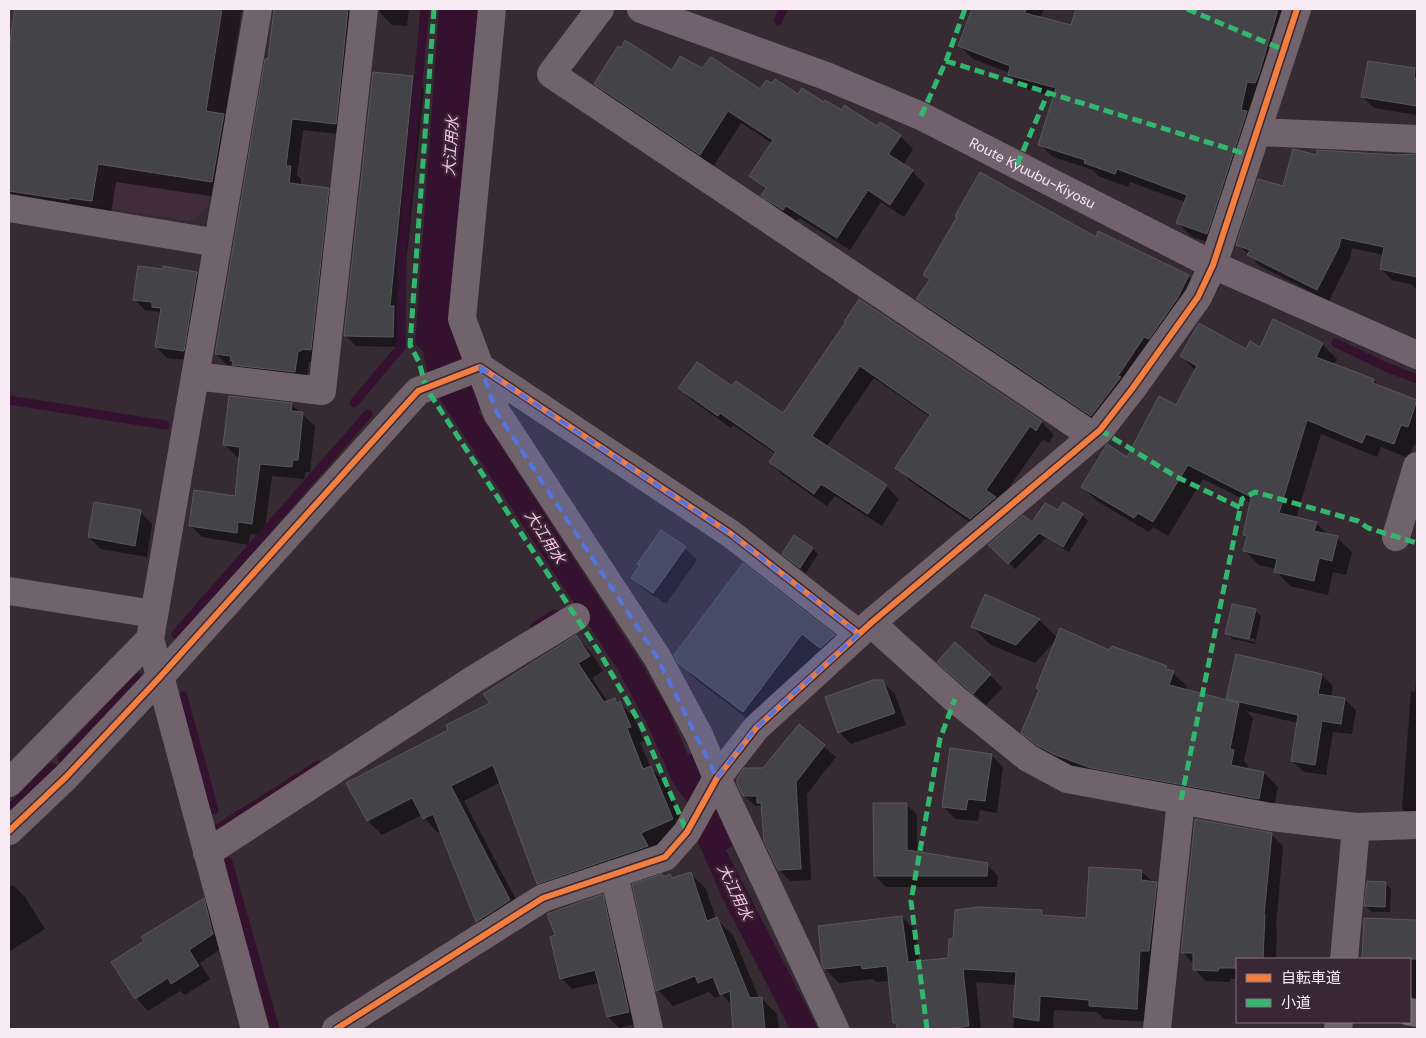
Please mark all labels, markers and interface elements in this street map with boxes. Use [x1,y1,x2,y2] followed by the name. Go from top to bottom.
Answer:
[439,113,463,177] water label: 大江用水
[966,133,1098,213] street label: Route Kyuubu-Kiyosu
[520,506,571,569] water label: 大江用水
[713,861,758,925] water label: 大江用水
[1236,958,1411,1023] legend
[1281,968,1341,988] text: 自転車道
[1281,993,1311,1013] text: 小道

